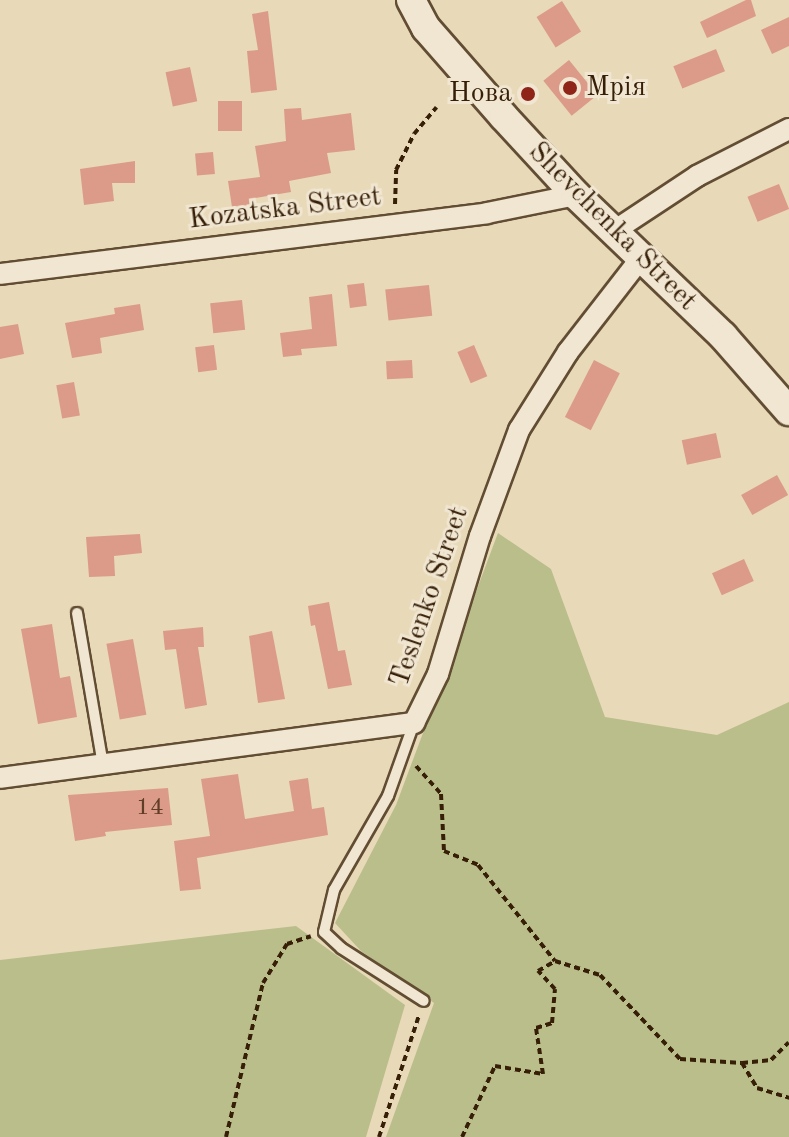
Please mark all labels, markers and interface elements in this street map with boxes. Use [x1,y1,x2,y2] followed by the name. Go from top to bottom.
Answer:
[586,71,646,105] place label: Мрія
[449,77,512,111] place label: Нова
[561,79,579,97] marker: Мрія
[519,85,537,103] marker: Нова
[521,136,703,318] street label: Shevchenka Street
[187,181,383,237] street label: Kozatska Street
[383,502,477,692] street label: Teslenko Street
[136,795,164,823] house number: 14

